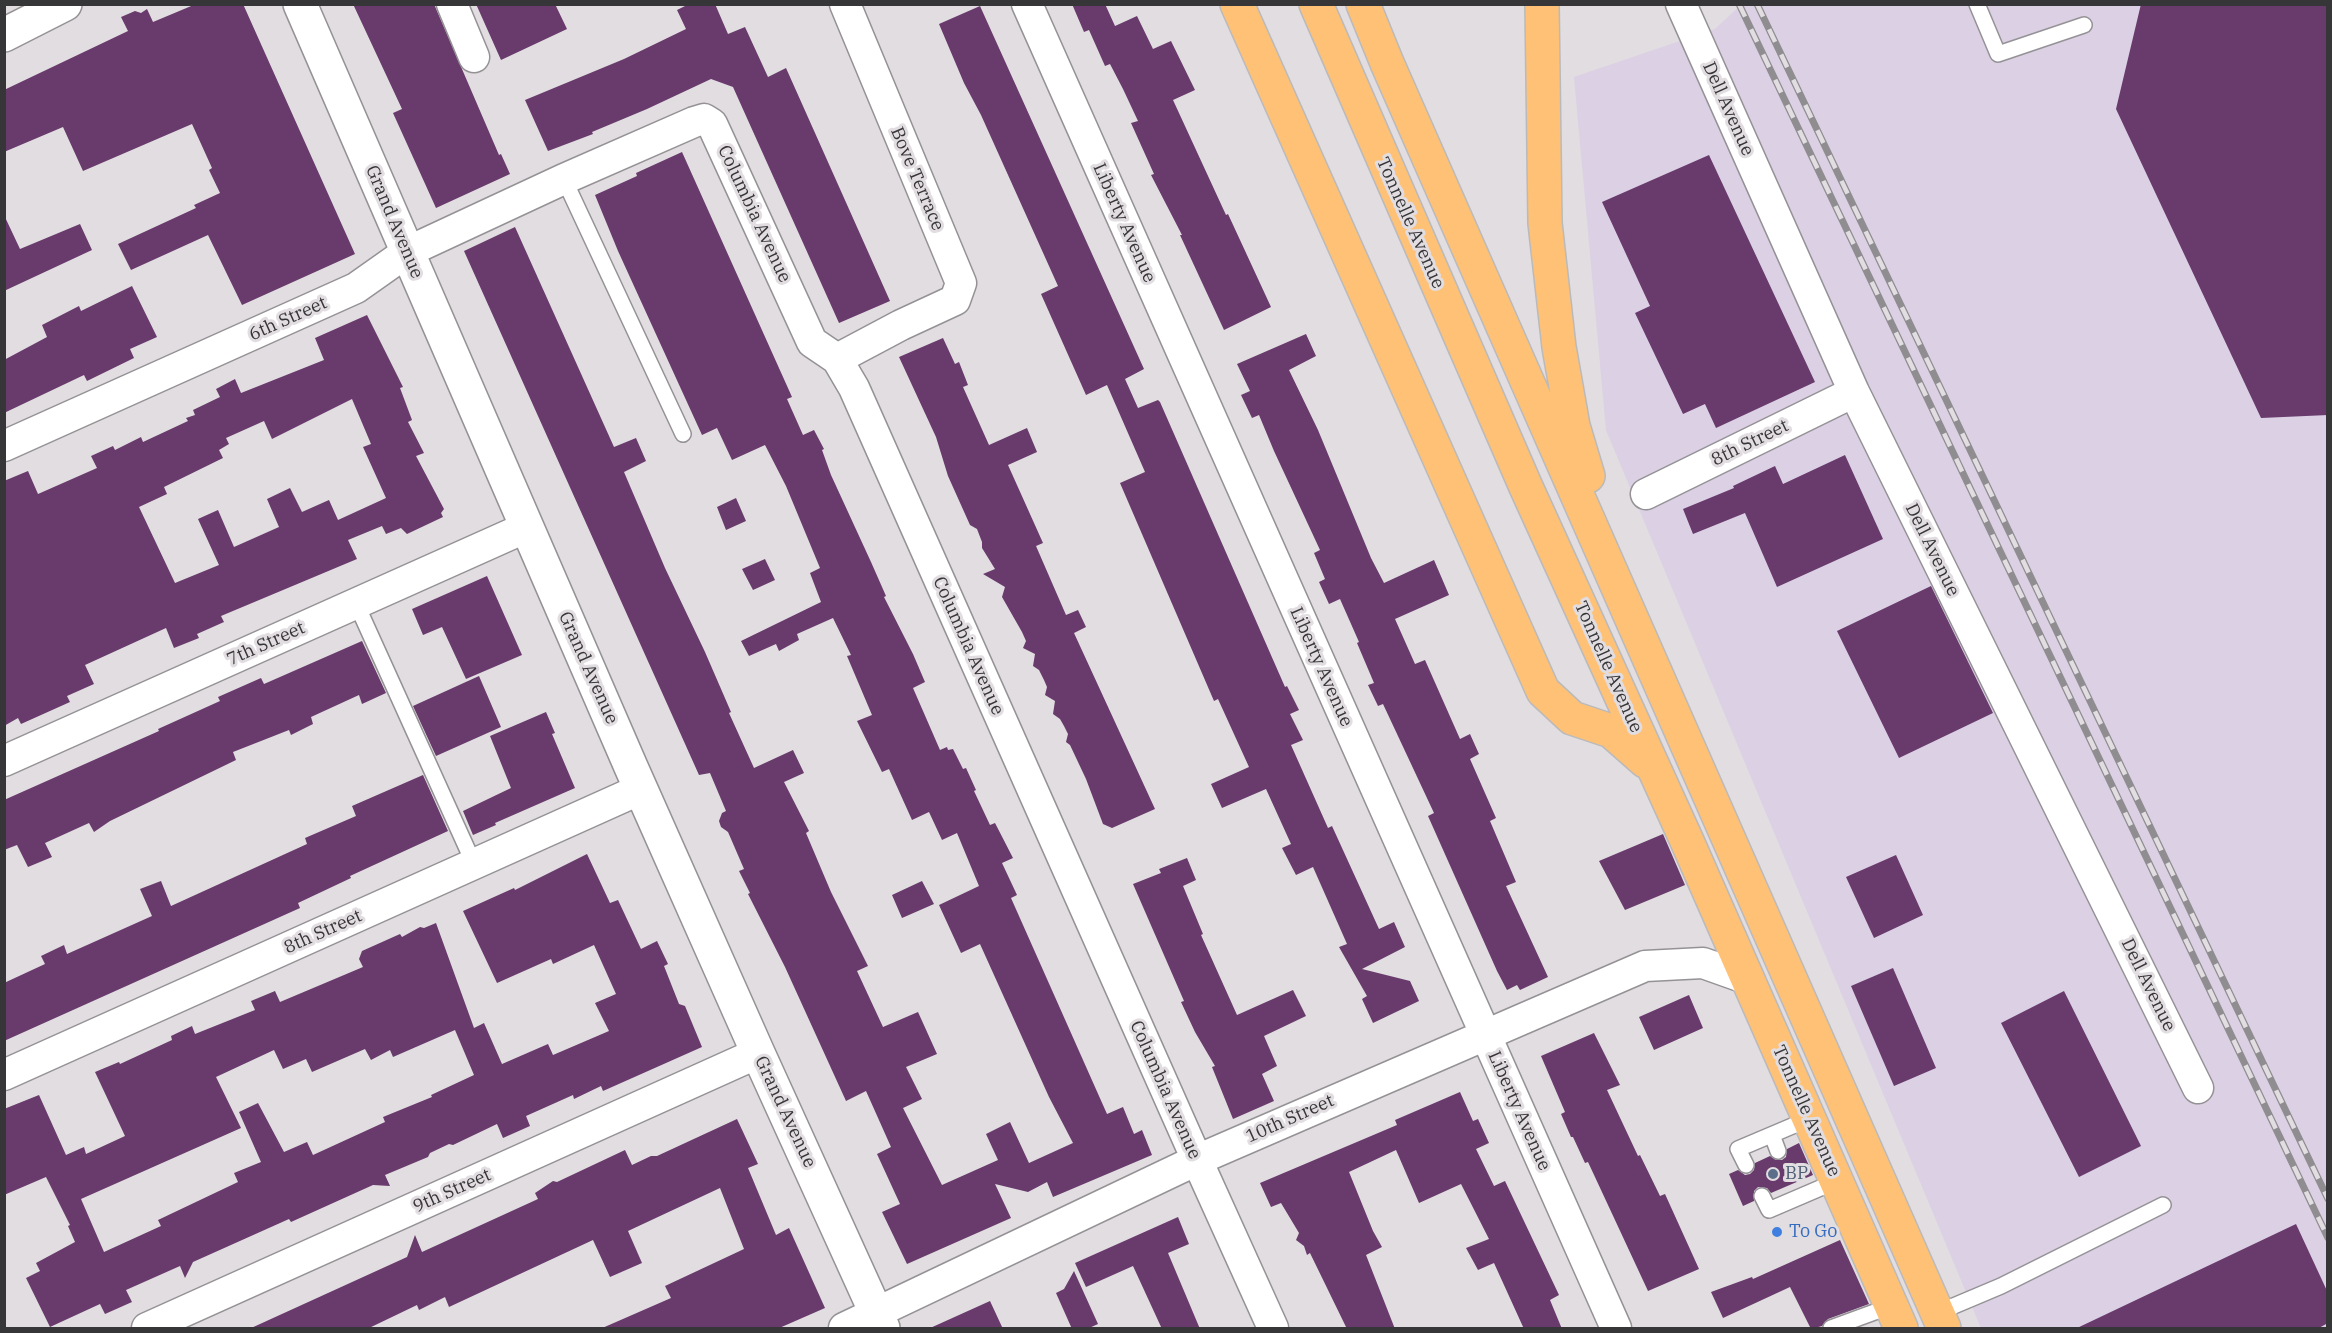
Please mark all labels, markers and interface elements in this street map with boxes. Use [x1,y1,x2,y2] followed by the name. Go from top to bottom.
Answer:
[1698,59,1758,159] street label: Dell Avenue
[885,124,949,234] street label: Bove Terrace
[713,142,795,286] street label: Columbia Avenue
[1371,154,1449,292] street label: Tonnelle Avenue
[1088,160,1160,286] street label: Liberty Avenue
[360,162,428,282] street label: Grand Avenue
[246,292,330,346] street label: 6th Street
[1708,415,1792,471] street label: 8th Street
[1900,500,1964,600] street label: Dell Avenue
[928,574,1008,718] street label: Columbia Avenue
[1569,598,1647,736] street label: Tonnelle Avenue
[1285,604,1357,730] street label: Liberty Avenue
[554,608,622,728] street label: Grand Avenue
[224,617,308,671] street label: 7th Street
[281,905,365,959] street label: 8th Street
[2116,935,2180,1035] street label: Dell Avenue
[1125,1018,1205,1162] street label: Columbia Avenue
[1767,1042,1845,1180] street label: Tonnelle Avenue
[1483,1048,1555,1174] street label: Liberty Avenue
[750,1053,820,1171] street label: Grand Avenue
[1243,1090,1337,1148] street label: 10th Street
[1785,1163,1808,1185] place label: BP
[410,1164,494,1218] street label: 9th Street
[1766,1167,1780,1181] marker: BP
[1789,1221,1837,1243] place label: To Go
[1770,1225,1784,1239] marker: To Go

